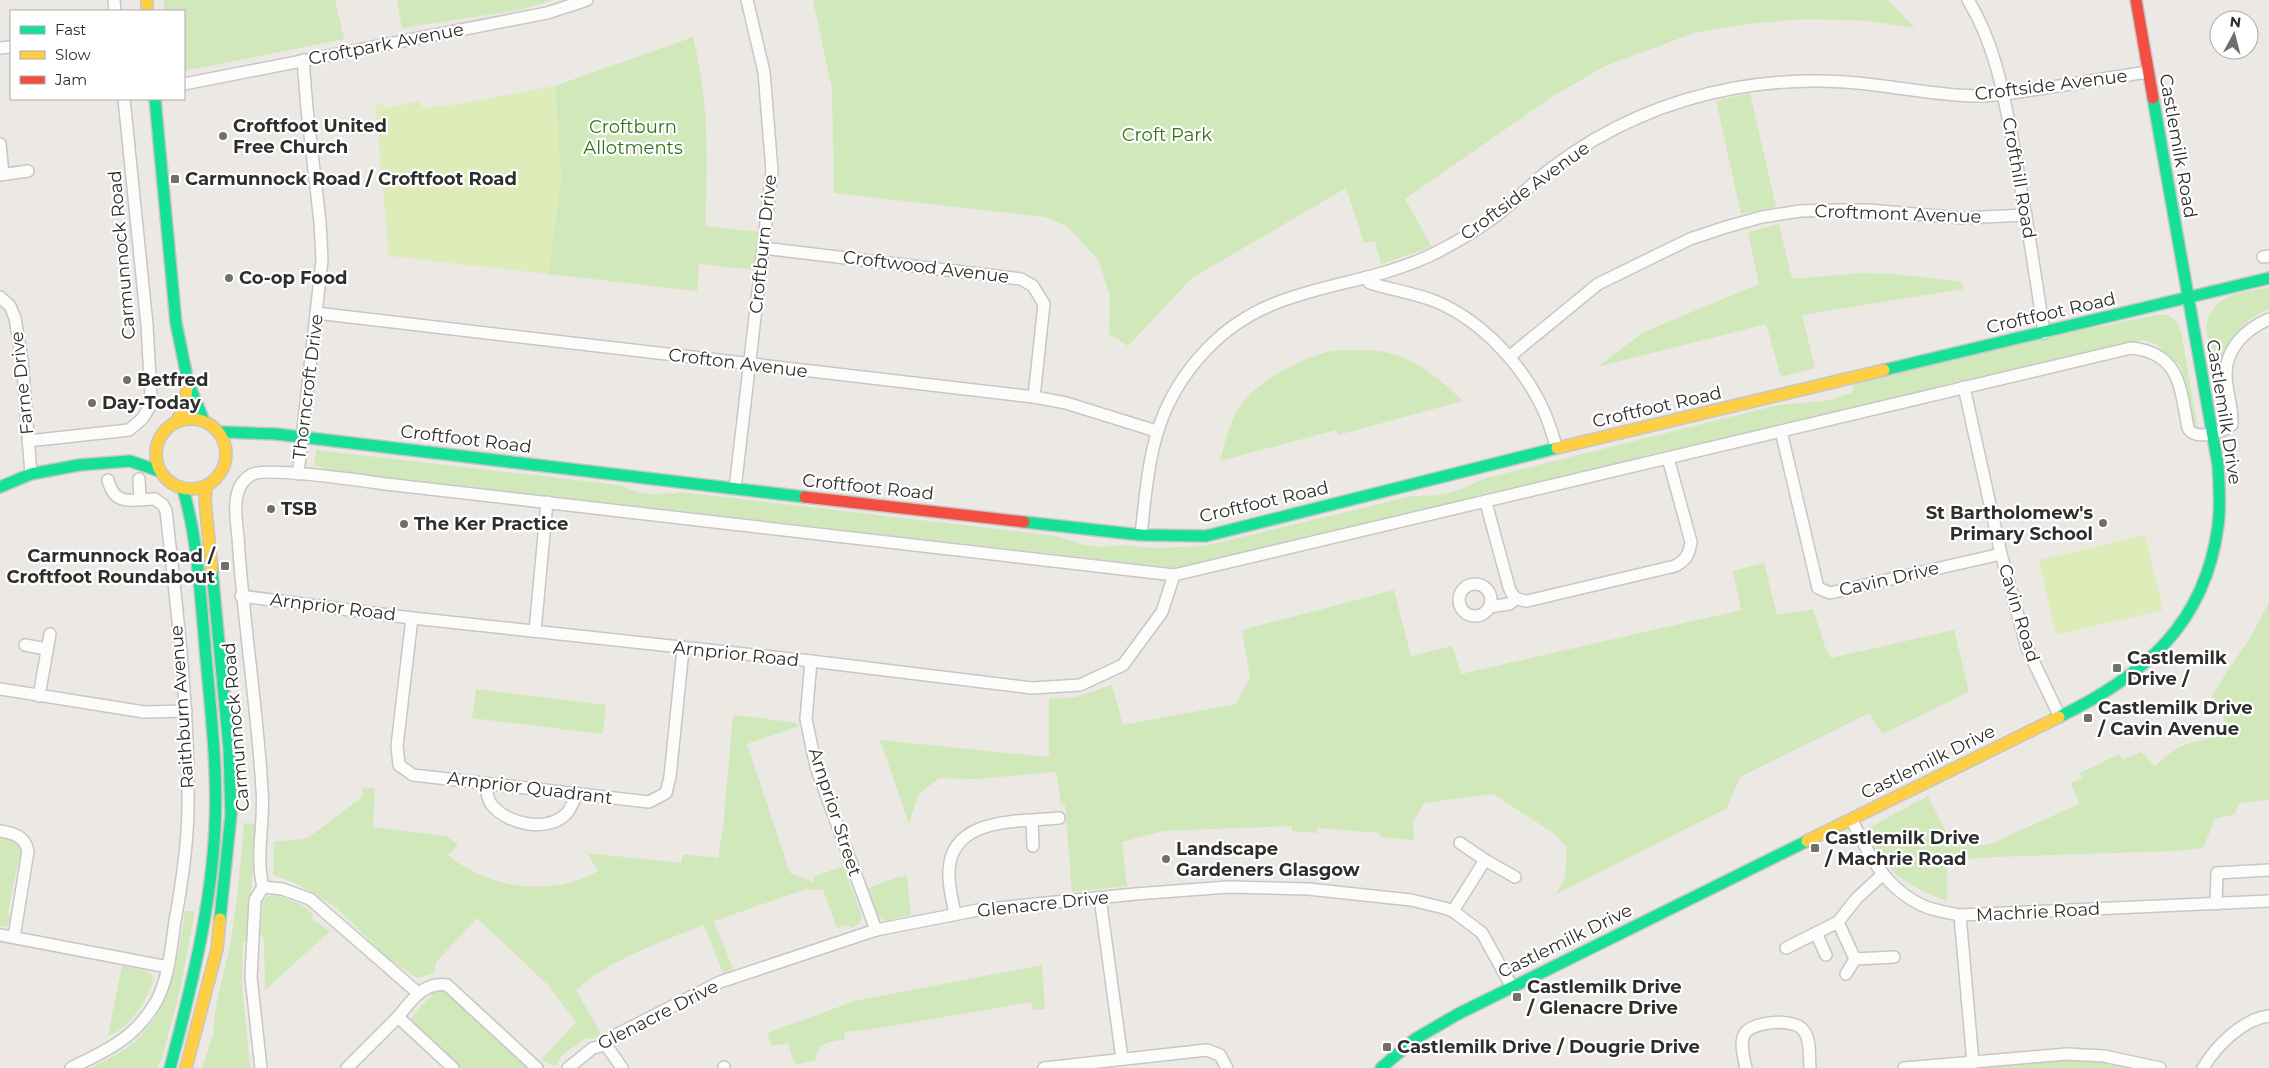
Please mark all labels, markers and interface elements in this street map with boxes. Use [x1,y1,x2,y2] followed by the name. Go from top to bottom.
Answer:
[10,10,185,100] legend
[2209,10,2259,60] north arrow
[2229,12,2242,32] text: N
[306,18,466,70] street label: Croftpark Avenue
[55,20,86,39] text: Fast
[55,45,91,64] text: Slow
[1973,65,2129,105] street label: Croftside Avenue
[54,70,87,89] text: Jam
[2154,72,2202,220] street label: Castlemilk Road
[233,115,387,158] place label: Croftfoot United Free Church
[583,116,683,159] park label: Croftburn Allotments
[1997,116,2041,240] street label: Crofthill Road
[1122,124,1212,146] park label: Croft Park
[217,130,229,142] marker: Croftfoot United Free Church
[1456,137,1594,245] street label: Croftside Avenue
[185,168,517,190] place label: Carmunnock Road / Croftfoot Road
[104,170,140,340] street label: Carmunnock Road
[169,173,181,185] marker: Carmunnock Road / Croftfoot Road
[745,173,781,315] street label: Croftburn Drive
[1814,200,1982,228] street label: Croftmont Avenue
[842,246,1010,288] street label: Croftwood Avenue
[239,267,347,289] place label: Co-op Food
[223,272,235,284] marker: Co-op Food
[1984,287,2118,339] street label: Croftfoot Road
[288,313,328,461] street label: Thorncroft Drive
[6,330,38,436] street label: Farne Drive
[2202,338,2246,486] street label: Castlemilk Drive
[667,344,809,382] street label: Crofton Avenue
[137,369,208,391] place label: Betfred
[121,374,133,386] marker: Betfred
[1590,381,1724,433] street label: Croftfoot Road
[102,392,201,414] place label: Day-Today
[86,397,98,409] marker: Day-Today
[399,420,533,458] street label: Croftfoot Road
[801,469,935,505] street label: Croftfoot Road
[1197,476,1331,528] street label: Croftfoot Road
[281,498,318,520] place label: TSB
[1926,502,2093,545] place label: St Bartholomew's Primary School
[265,503,277,515] marker: TSB
[414,513,568,535] place label: The Ker Practice
[2097,517,2109,529] marker: St Bartholomew's Primary School
[398,518,410,530] marker: The Ker Practice
[7,545,216,588] place label: Carmunnock Road / Croftfoot Roundabout
[1837,557,1941,601] street label: Cavin Drive
[219,560,231,572] marker: Carmunnock Road / Croftfoot Roundabout
[1994,561,2044,665] street label: Cavin Road
[269,588,397,626] street label: Arnprior Road
[165,624,199,790] street label: Raithburn Avenue
[672,636,800,672] street label: Arnprior Road
[218,642,254,812] street label: Carmunnock Road
[2127,647,2227,690] place label: Castlemilk Drive /
[2111,662,2123,674] marker: Castlemilk Drive /
[2097,697,2253,740] place label: Castlemilk Drive / Cavin Avenue
[2082,712,2094,724] marker: Castlemilk Drive / Cavin Avenue
[1857,720,1999,804] street label: Castlemilk Drive
[804,745,866,879] street label: Arnprior Street
[446,767,614,809] street label: Arnprior Quadrant
[1824,827,1980,870] place label: Castlemilk Drive / Machrie Road
[1176,838,1360,881] place label: Landscape Gardeners Glasgow
[1809,842,1821,854] marker: Castlemilk Drive / Machrie Road
[1160,853,1172,865] marker: Landscape Gardeners Glasgow
[976,886,1110,922] street label: Glenacre Drive
[1975,898,2101,926] street label: Machrie Road
[1494,899,1636,983] street label: Castlemilk Drive
[594,975,722,1055] street label: Glenacre Drive
[1526,976,1682,1019] place label: Castlemilk Drive / Glenacre Drive
[1511,991,1523,1003] marker: Castlemilk Drive / Glenacre Drive
[1397,1036,1700,1058] place label: Castlemilk Drive / Dougrie Drive
[1381,1041,1393,1053] marker: Castlemilk Drive / Dougrie Drive

